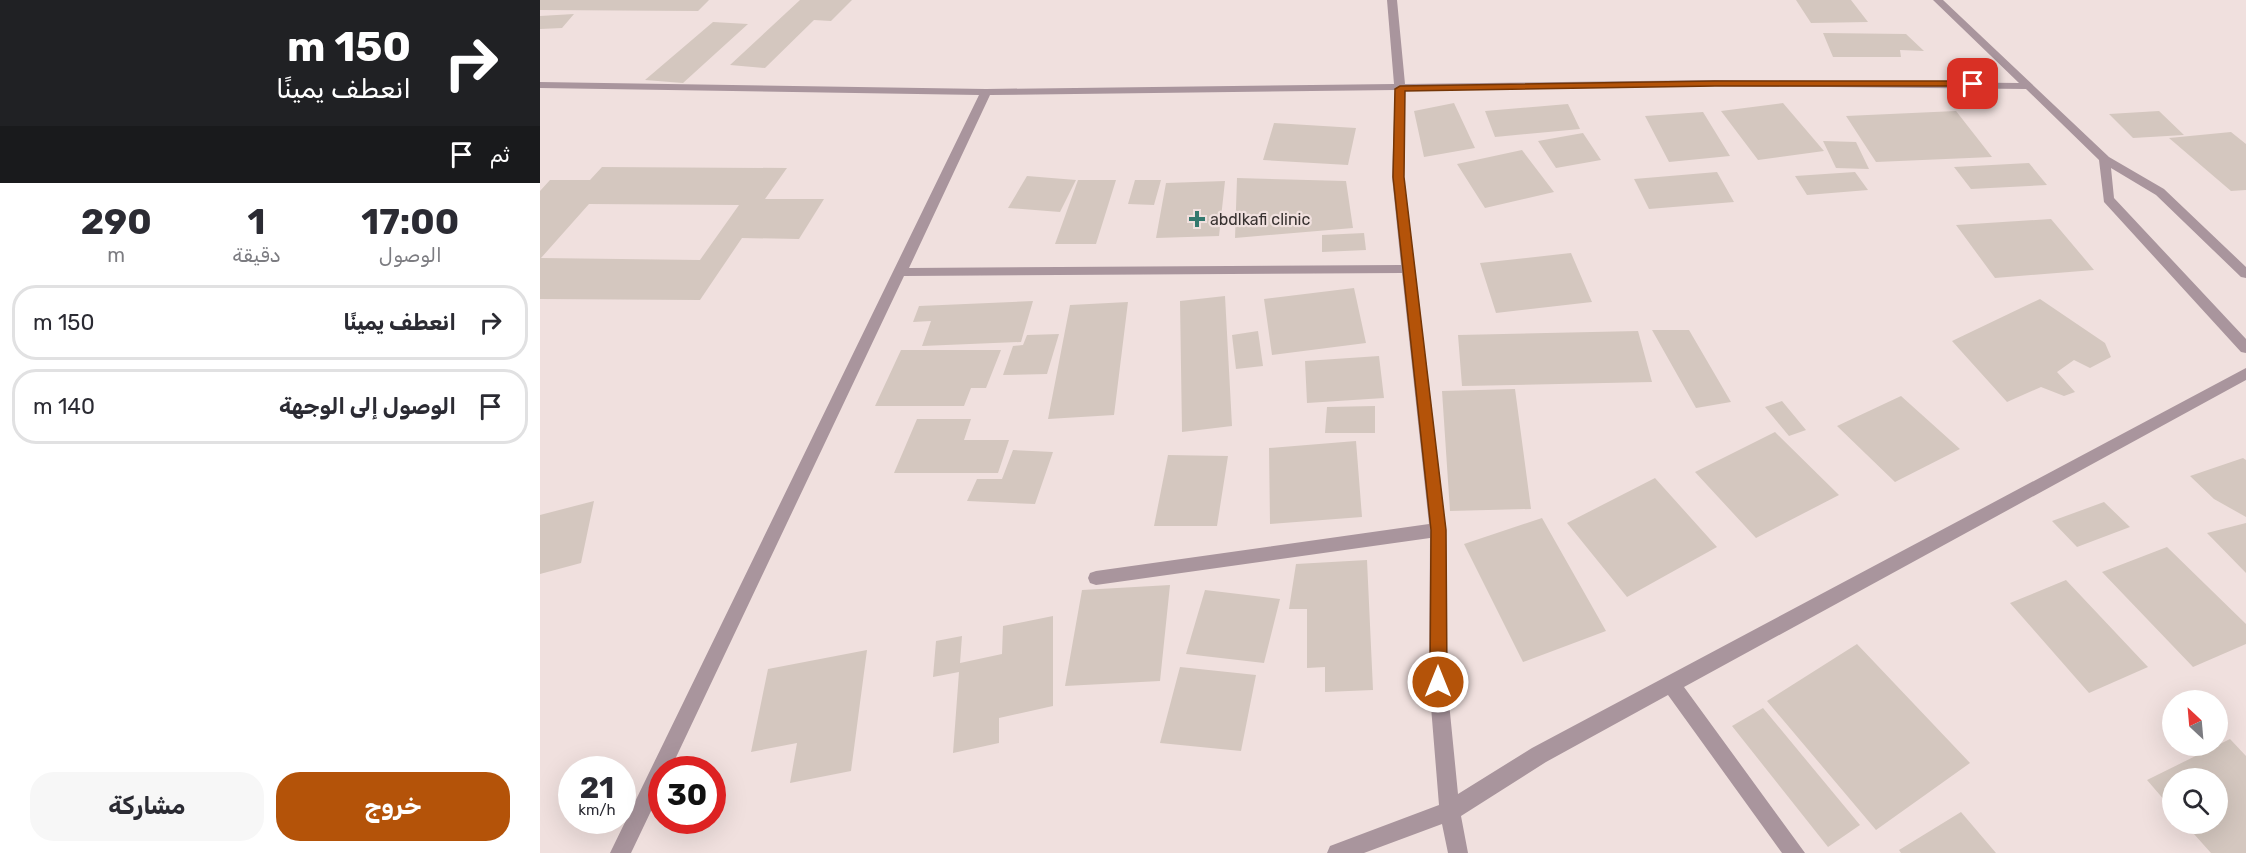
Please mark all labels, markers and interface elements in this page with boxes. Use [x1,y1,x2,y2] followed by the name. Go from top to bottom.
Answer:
[287,22,411,72] text: 150 m
[432,24,510,102] icon: right
[1947,58,1998,109] pin
[1956,67,1989,100] icon: arrive
[276,73,411,105] text: انعطف يمينًا
[445,138,478,171] icon: arrive
[490,141,510,168] text: ثم
[81,200,152,243] text: 290
[248,200,265,243] text: 1
[361,200,459,243] text: 17:00
[1188,210,1206,228] marker: abdlkafi clinic
[1210,210,1310,229] place label: abdlkafi clinic
[107,243,125,267] text: m
[232,243,281,267] text: دقيقة
[379,243,442,267] text: الوصول
[474,306,507,339] icon: right
[33,309,94,336] text: 150 m
[343,309,456,336] text: انعطف يمينًا
[474,390,507,423] icon: arrive
[33,393,95,420] text: 140 m
[279,393,456,420] text: الوصول إلى الوجهة
[1406,650,1470,714] position arrow
[2162,690,2228,756] north arrow
[2162,690,2228,834] map controls
[648,756,726,834] speed limit sign: 30
[2162,768,2228,834] button: search
[580,770,614,806] text: 21
[30,772,264,841] button: مشاركة
[276,772,510,841] button: خروج
[578,801,616,819] text: km/h

